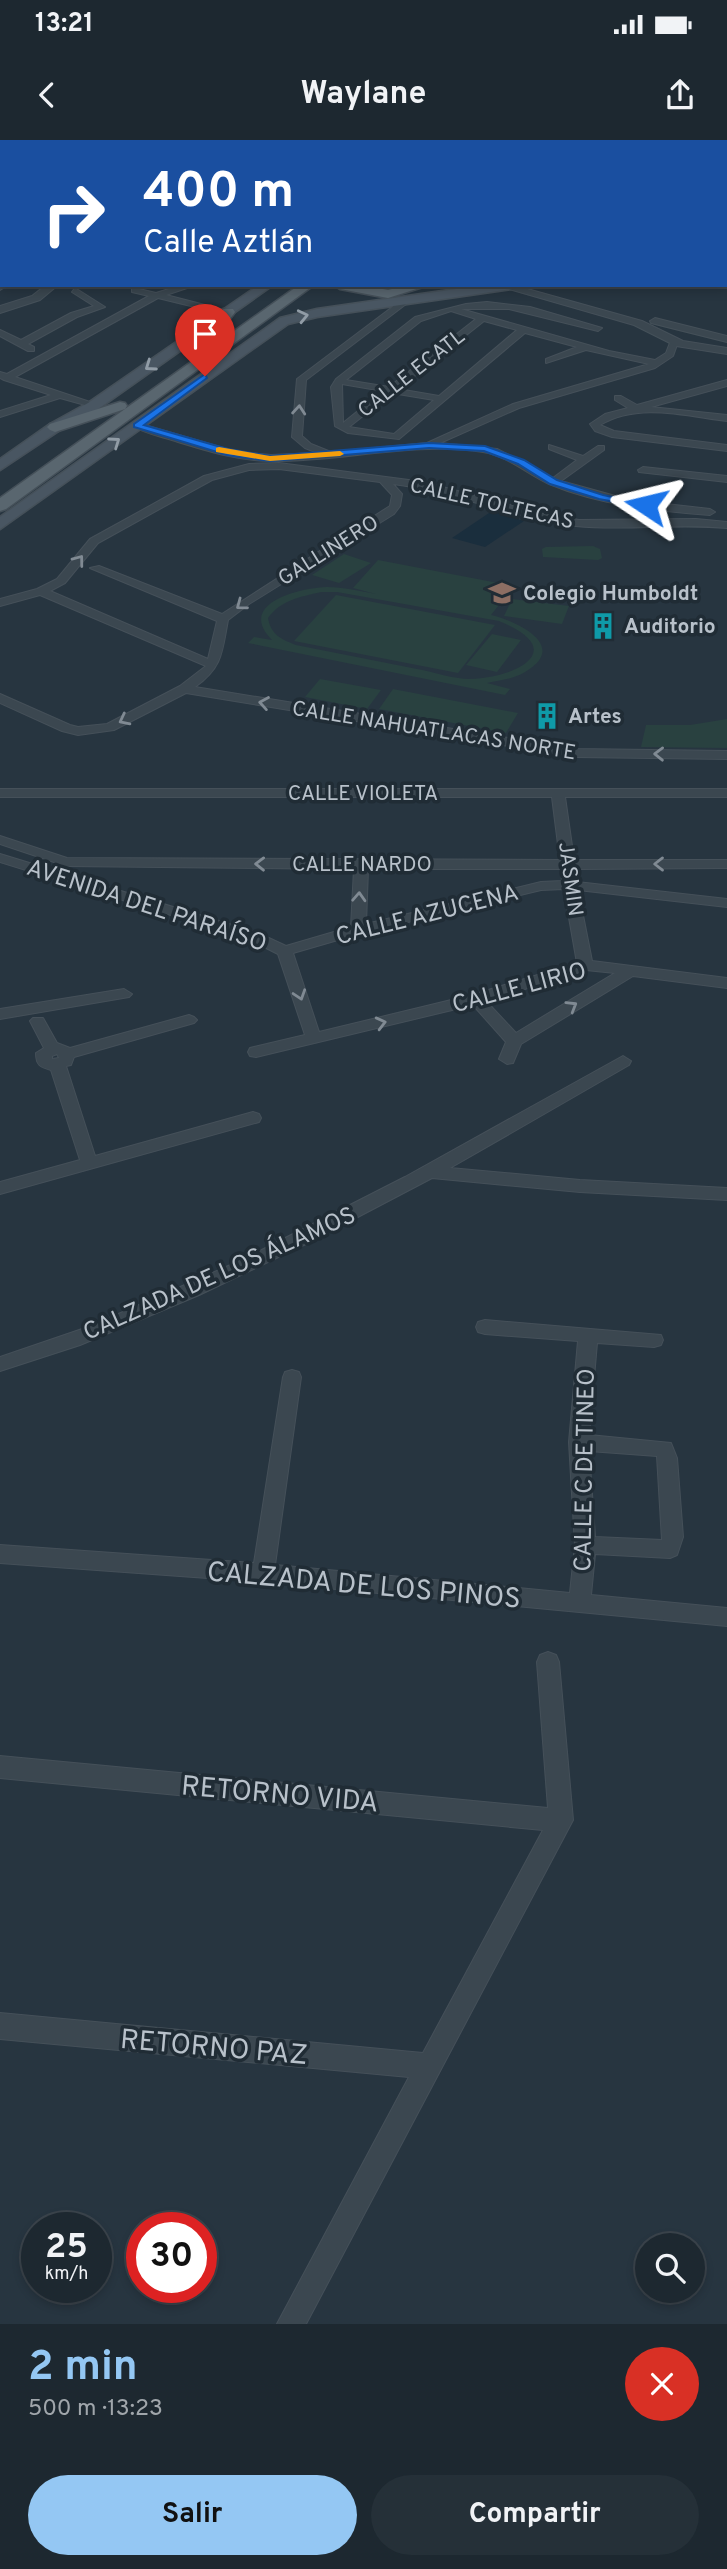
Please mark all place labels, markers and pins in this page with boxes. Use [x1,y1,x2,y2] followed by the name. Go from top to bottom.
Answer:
[175,304,235,376] pin
[487,578,517,608] school or university icon: Colegio Humboldt
[523,581,698,608] place label: Colegio Humboldt
[588,611,618,641] building icon: Auditorio
[624,614,716,641] place label: Auditorio
[532,701,562,731] building icon: Artes
[568,704,622,731] place label: Artes

